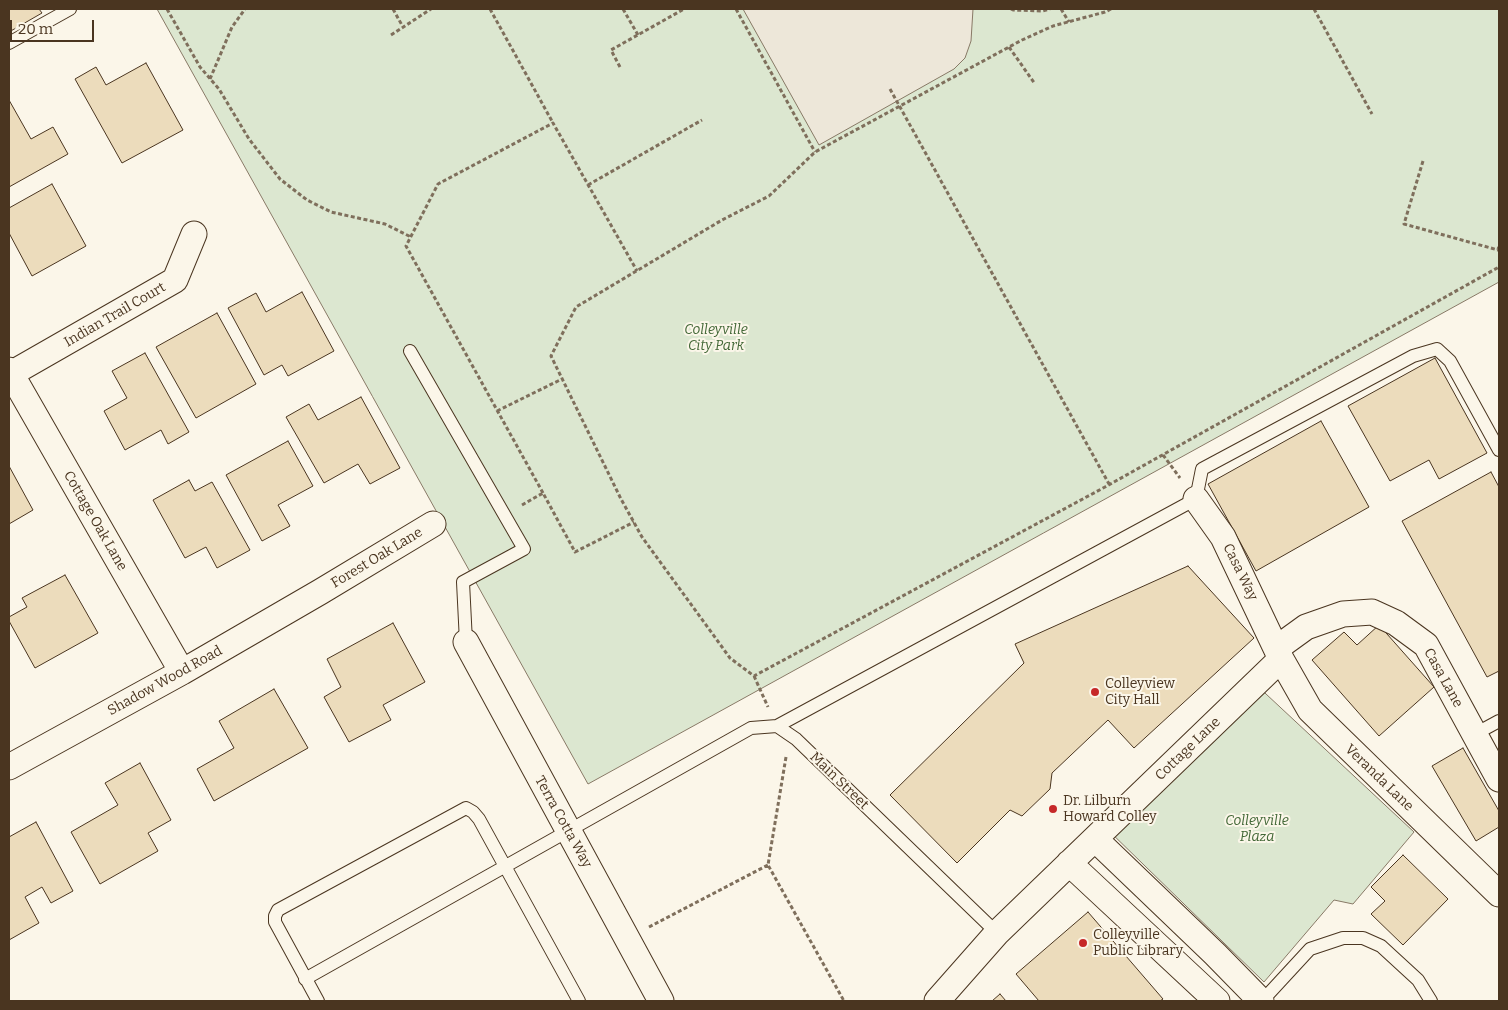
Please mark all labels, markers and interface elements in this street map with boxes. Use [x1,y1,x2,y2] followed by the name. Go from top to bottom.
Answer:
[12,10,96,42] scale bar
[18,20,53,38] text: 20 m
[61,279,169,351] street label: Indian Trail Court
[684,322,748,354] park label: Colleyville City Park
[60,468,130,574] street label: Cottage Oak Lane
[328,524,426,592] street label: Forest Oak Lane
[1219,541,1261,603] street label: Casa Way
[105,643,225,719] street label: Shadow Wood Road
[1420,645,1466,711] street label: Casa Lane
[1105,676,1175,709] place label: Colleyview City Hall
[1089,686,1101,698] marker: Colleyview City Hall
[1152,714,1224,784] street label: Cottage Lane
[1341,741,1417,815] street label: Veranda Lane
[806,749,872,813] street label: Main Street
[531,773,595,871] street label: Terra Cotta Way
[1063,793,1157,826] place label: Dr. Lilburn Howard Colley
[1047,803,1059,815] marker: Dr. Lilburn Howard Colley
[1225,813,1289,846] park label: Colleyville Plaza
[1093,927,1183,960] place label: Colleyville Public Library
[1077,937,1089,949] marker: Colleyville Public Library

